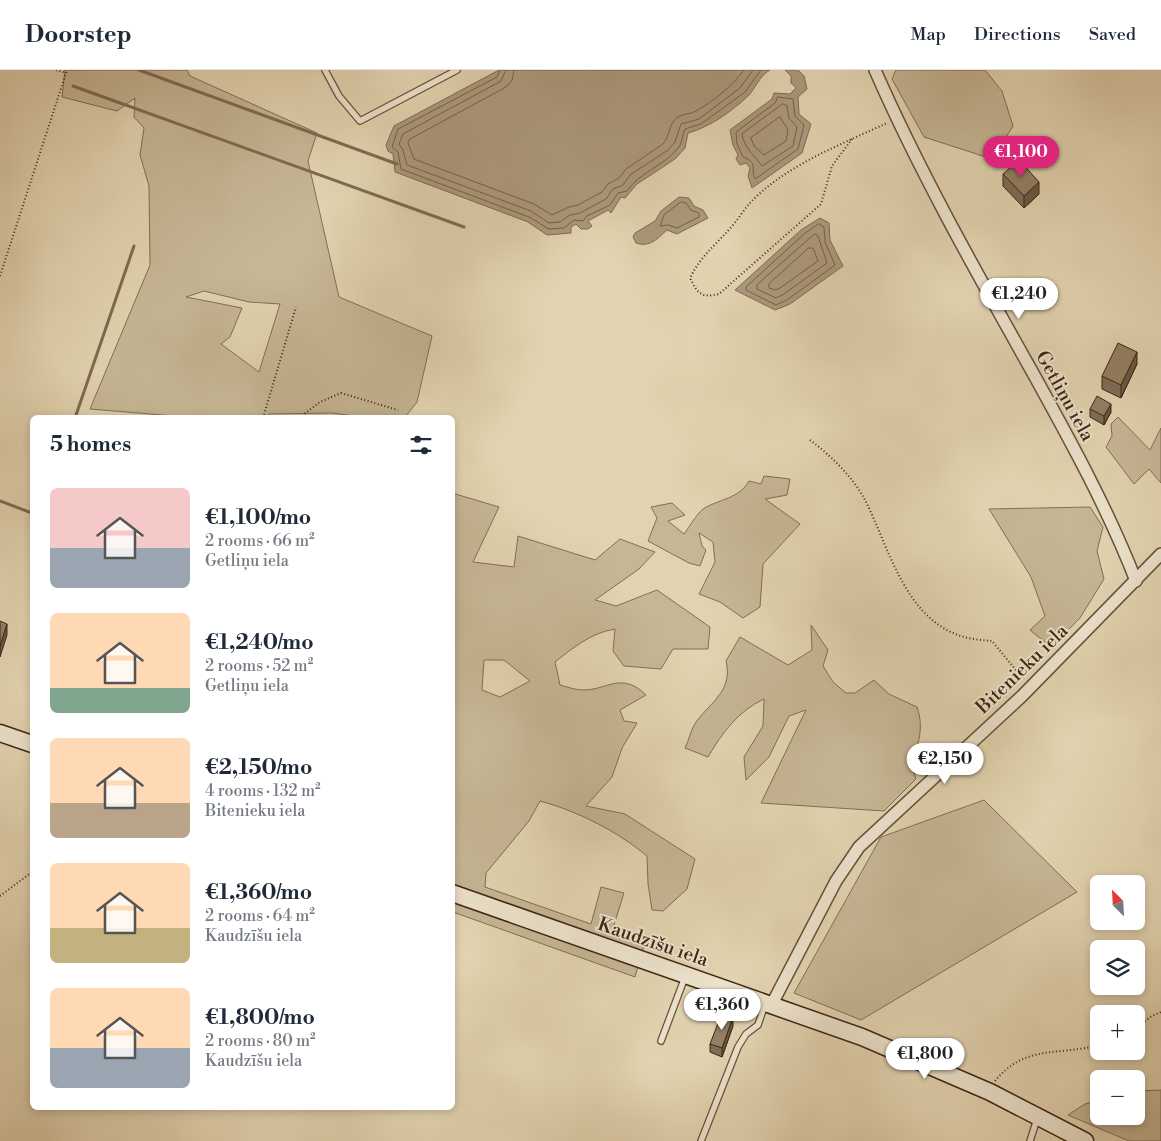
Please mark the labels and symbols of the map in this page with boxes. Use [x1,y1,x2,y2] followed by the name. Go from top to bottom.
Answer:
[980,136,1062,178] pin: €1,100
[978,278,1060,320] pin: €1,240
[1029,347,1100,446] street label: Getliņu iela
[970,619,1073,720] street label: Bitenieku iela
[904,742,986,785] pin: €2,150
[1090,875,1145,930] north arrow
[595,912,712,972] street label: Kaudzīšu iela
[681,988,763,1031] pin: €1,360
[884,1038,966,1080] pin: €1,800

